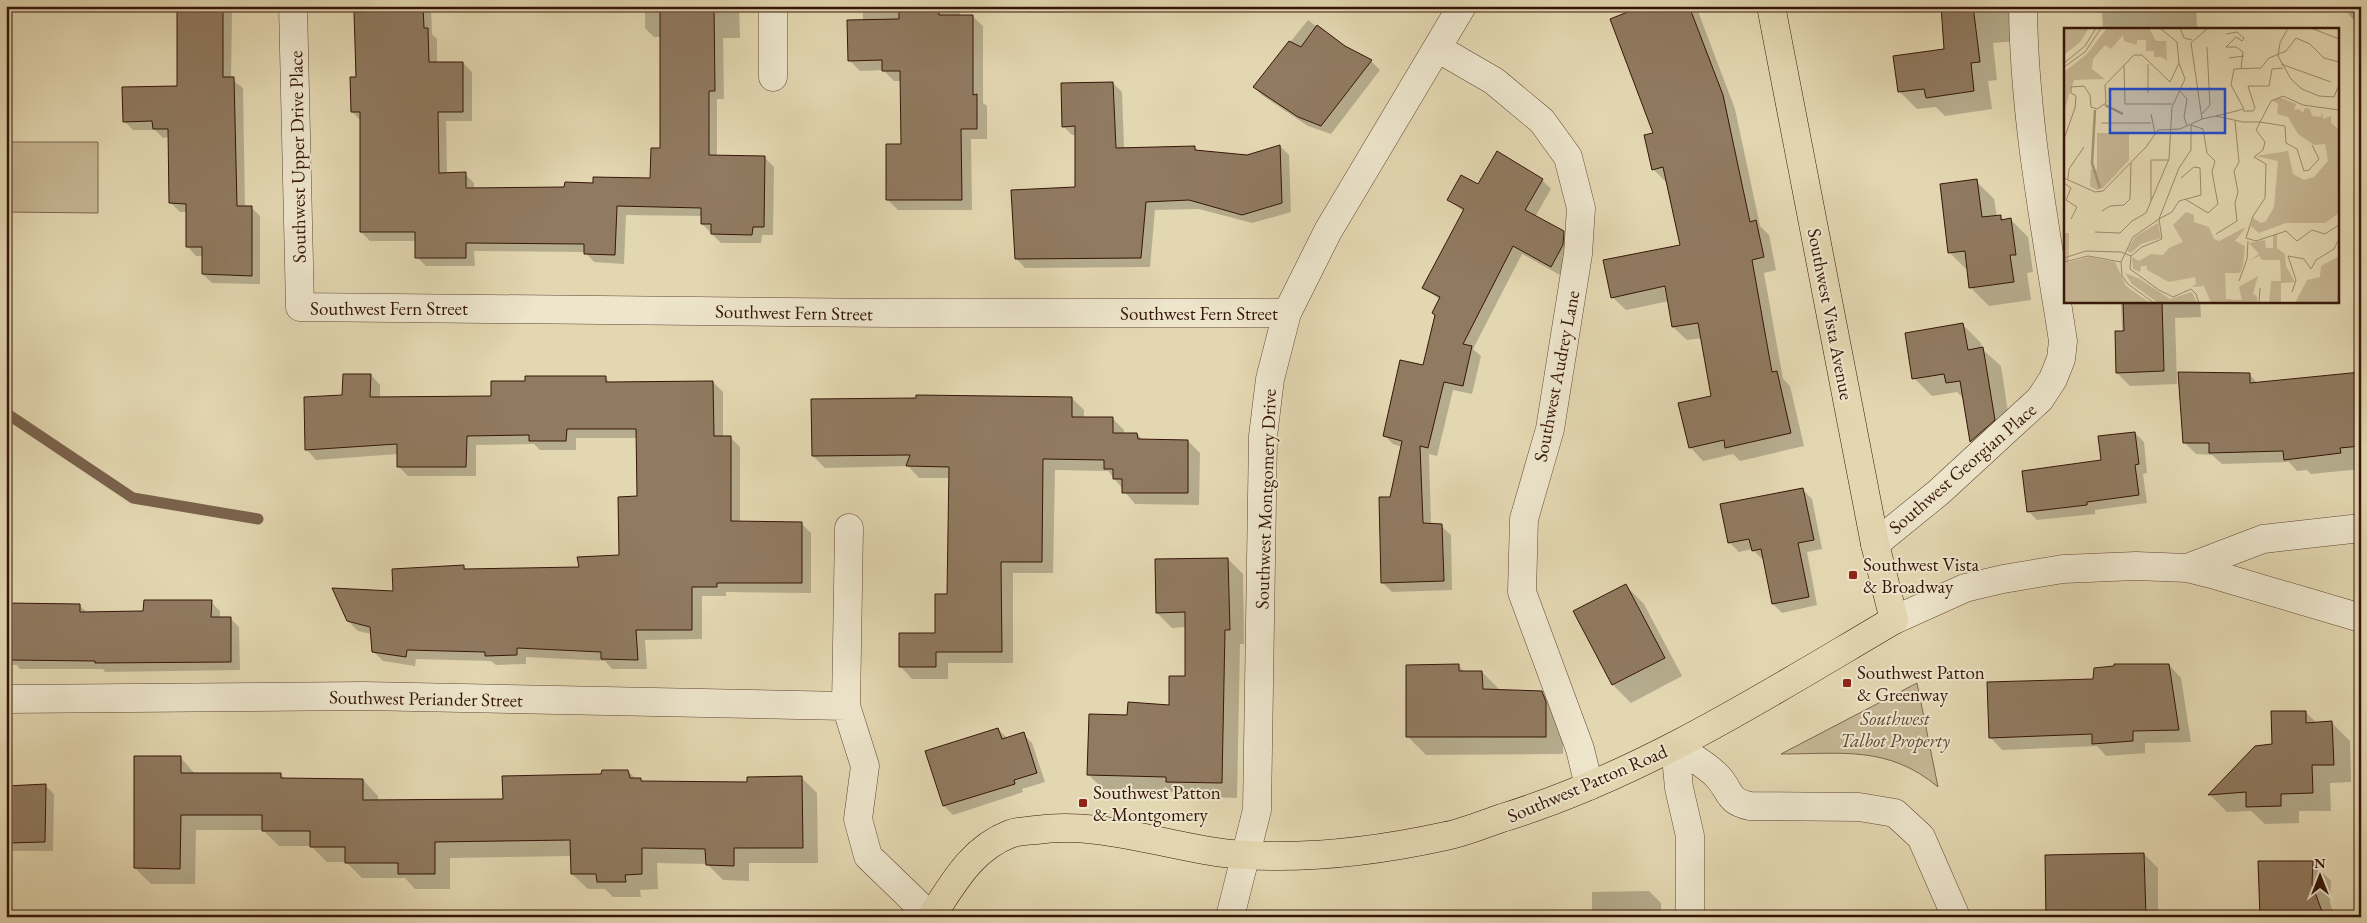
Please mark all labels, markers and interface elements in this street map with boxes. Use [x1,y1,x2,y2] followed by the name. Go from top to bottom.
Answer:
[2064,28,2340,302] inset map
[283,51,312,263] street label: Southwest Upper Drive Place
[1802,226,1859,402] street label: Southwest Vista Avenue
[1528,288,1585,464] street label: Southwest Audrey Lane
[310,296,468,321] street label: Southwest Fern Street
[715,299,873,326] street label: Southwest Fern Street
[1120,301,1278,326] street label: Southwest Fern Street
[1249,388,1282,610] street label: Southwest Montgomery Drive
[1883,397,2041,539] street label: Southwest Georgian Place
[1863,552,1980,599] place label: Southwest Vista & Broadway
[1847,569,1859,581] marker: Southwest Vista & Broadway
[1857,660,1985,707] place label: Southwest Patton & Greenway
[1841,677,1853,689] marker: Southwest Patton & Greenway
[329,684,523,713] street label: Southwest Periander Street
[1840,706,1950,753] park label: Southwest Talbot Property
[1503,738,1671,828] street label: Southwest Patton Road
[1093,780,1221,827] place label: Southwest Patton & Montgomery
[1077,797,1089,809] marker: Southwest Patton & Montgomery
[2294,850,2344,900] north arrow
[2314,854,2326,872] text: N

